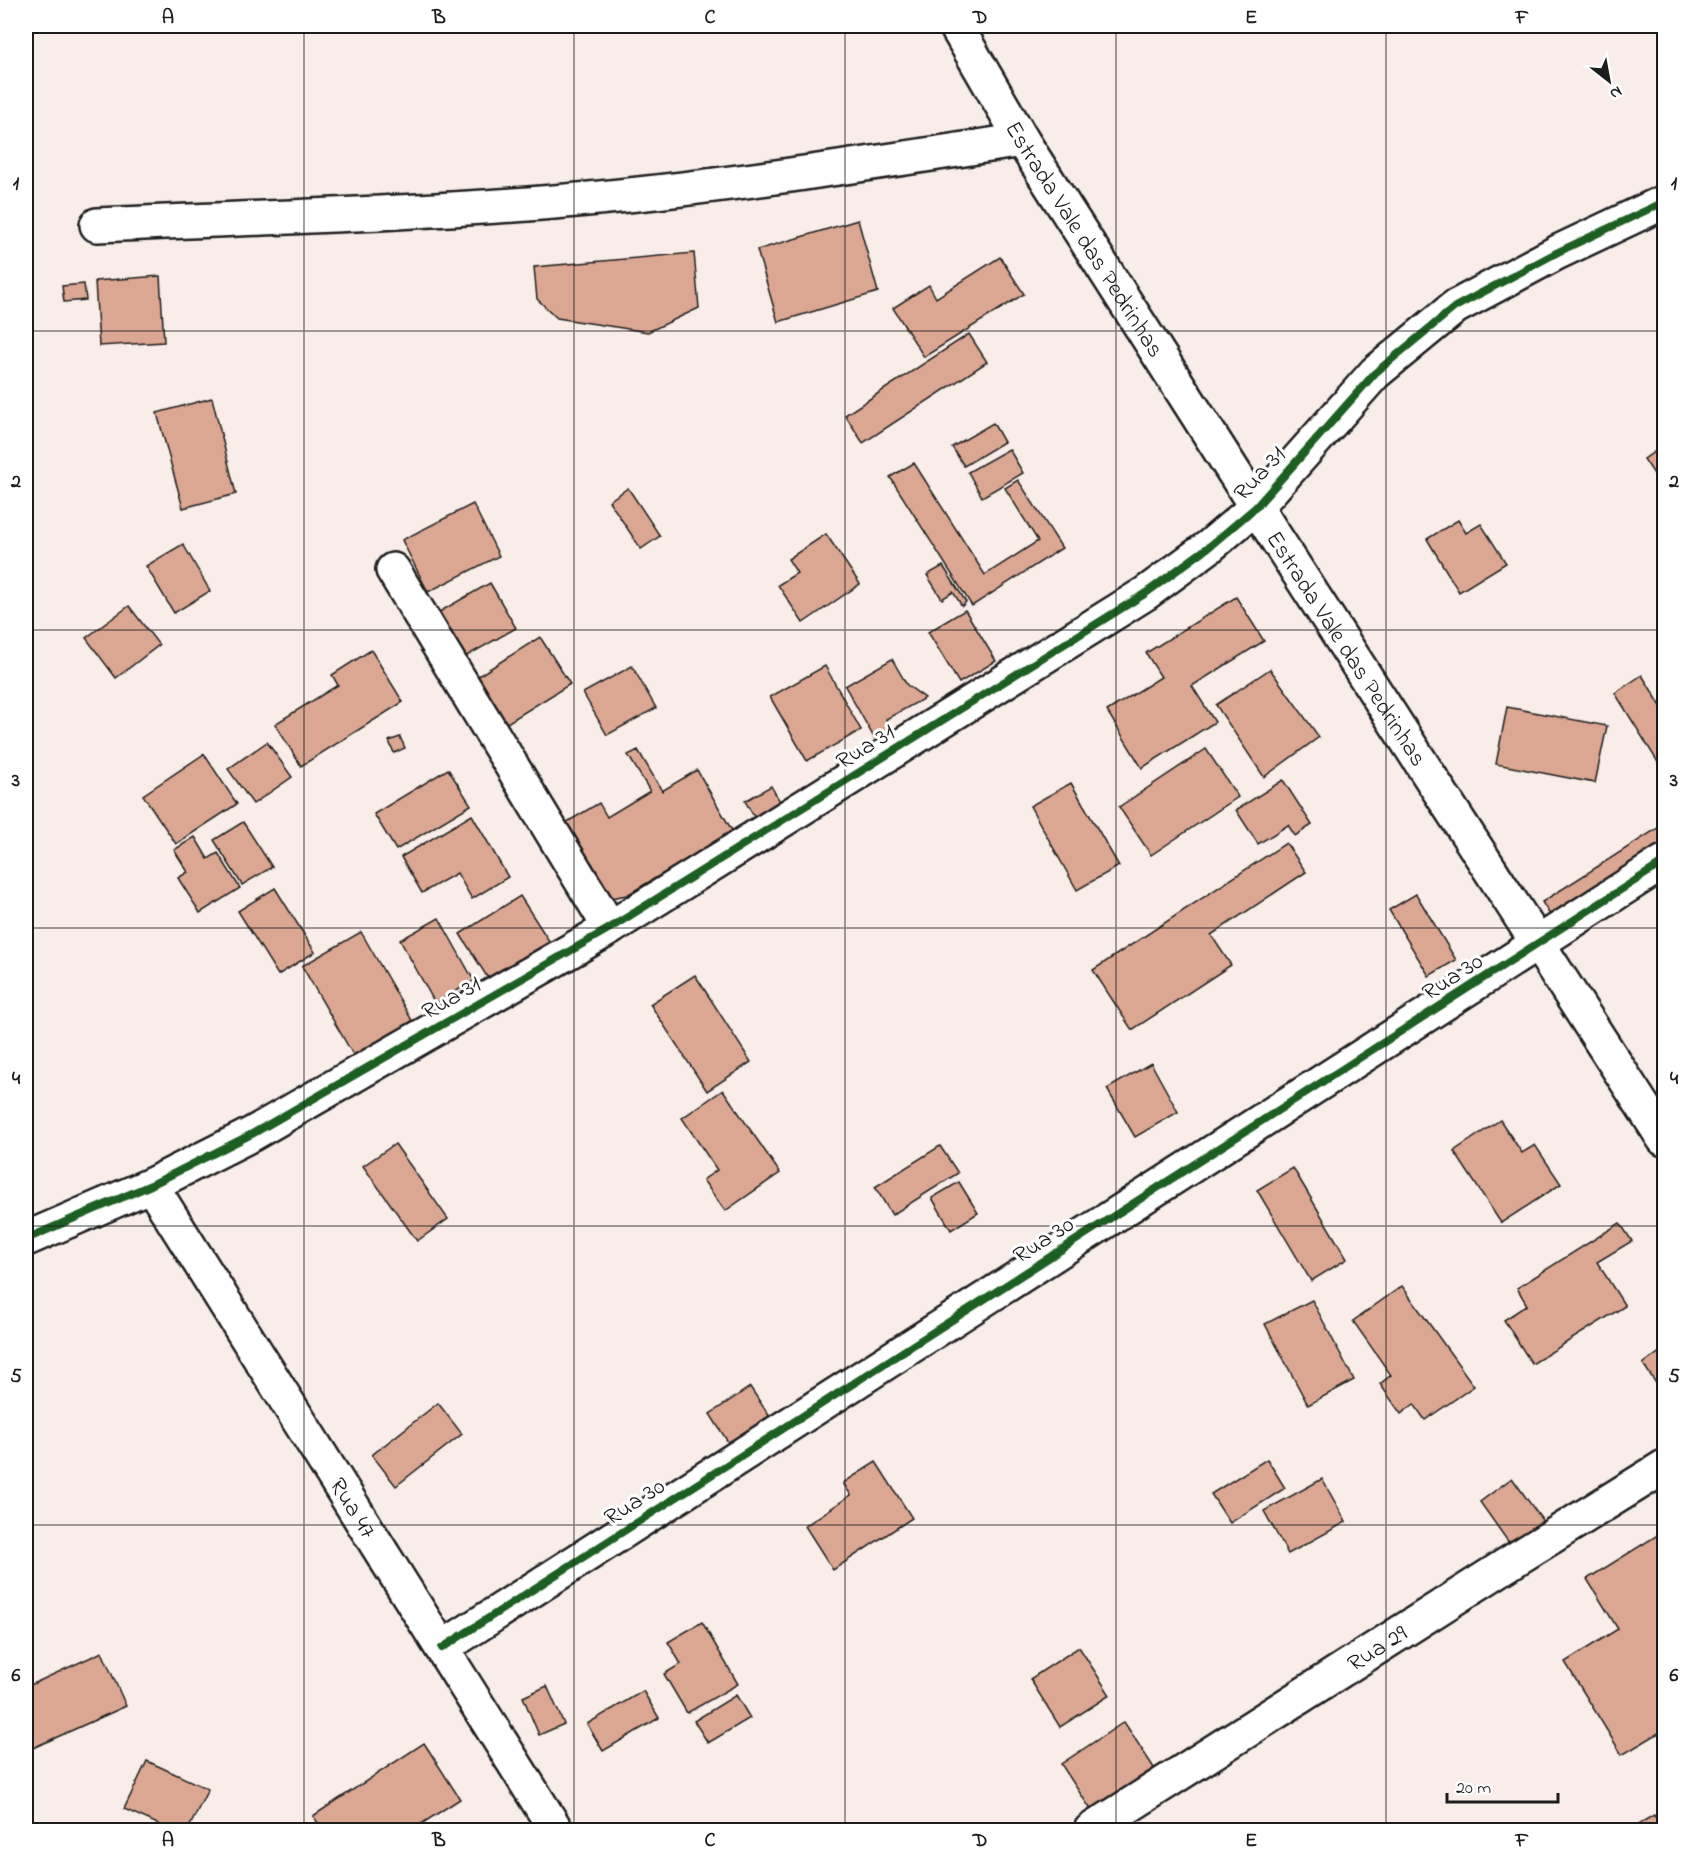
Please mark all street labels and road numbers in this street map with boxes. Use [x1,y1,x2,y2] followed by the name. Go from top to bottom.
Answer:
[995,115,1171,365] street label: Estrada Vale das Pedrinhas
[1226,439,1296,510] street label: Rua 31
[1256,525,1434,774] street label: Estrada Vale das Pedrinhas
[830,716,903,780] street label: Rua 31
[1416,945,1491,1011] street label: Rua 30
[416,968,489,1030] street label: Rua 31
[1007,1208,1082,1274] street label: Rua 30
[598,1470,673,1536] street label: Rua 30
[319,1472,384,1546] street label: Rua 47
[1341,1617,1416,1682] street label: Rua 29

